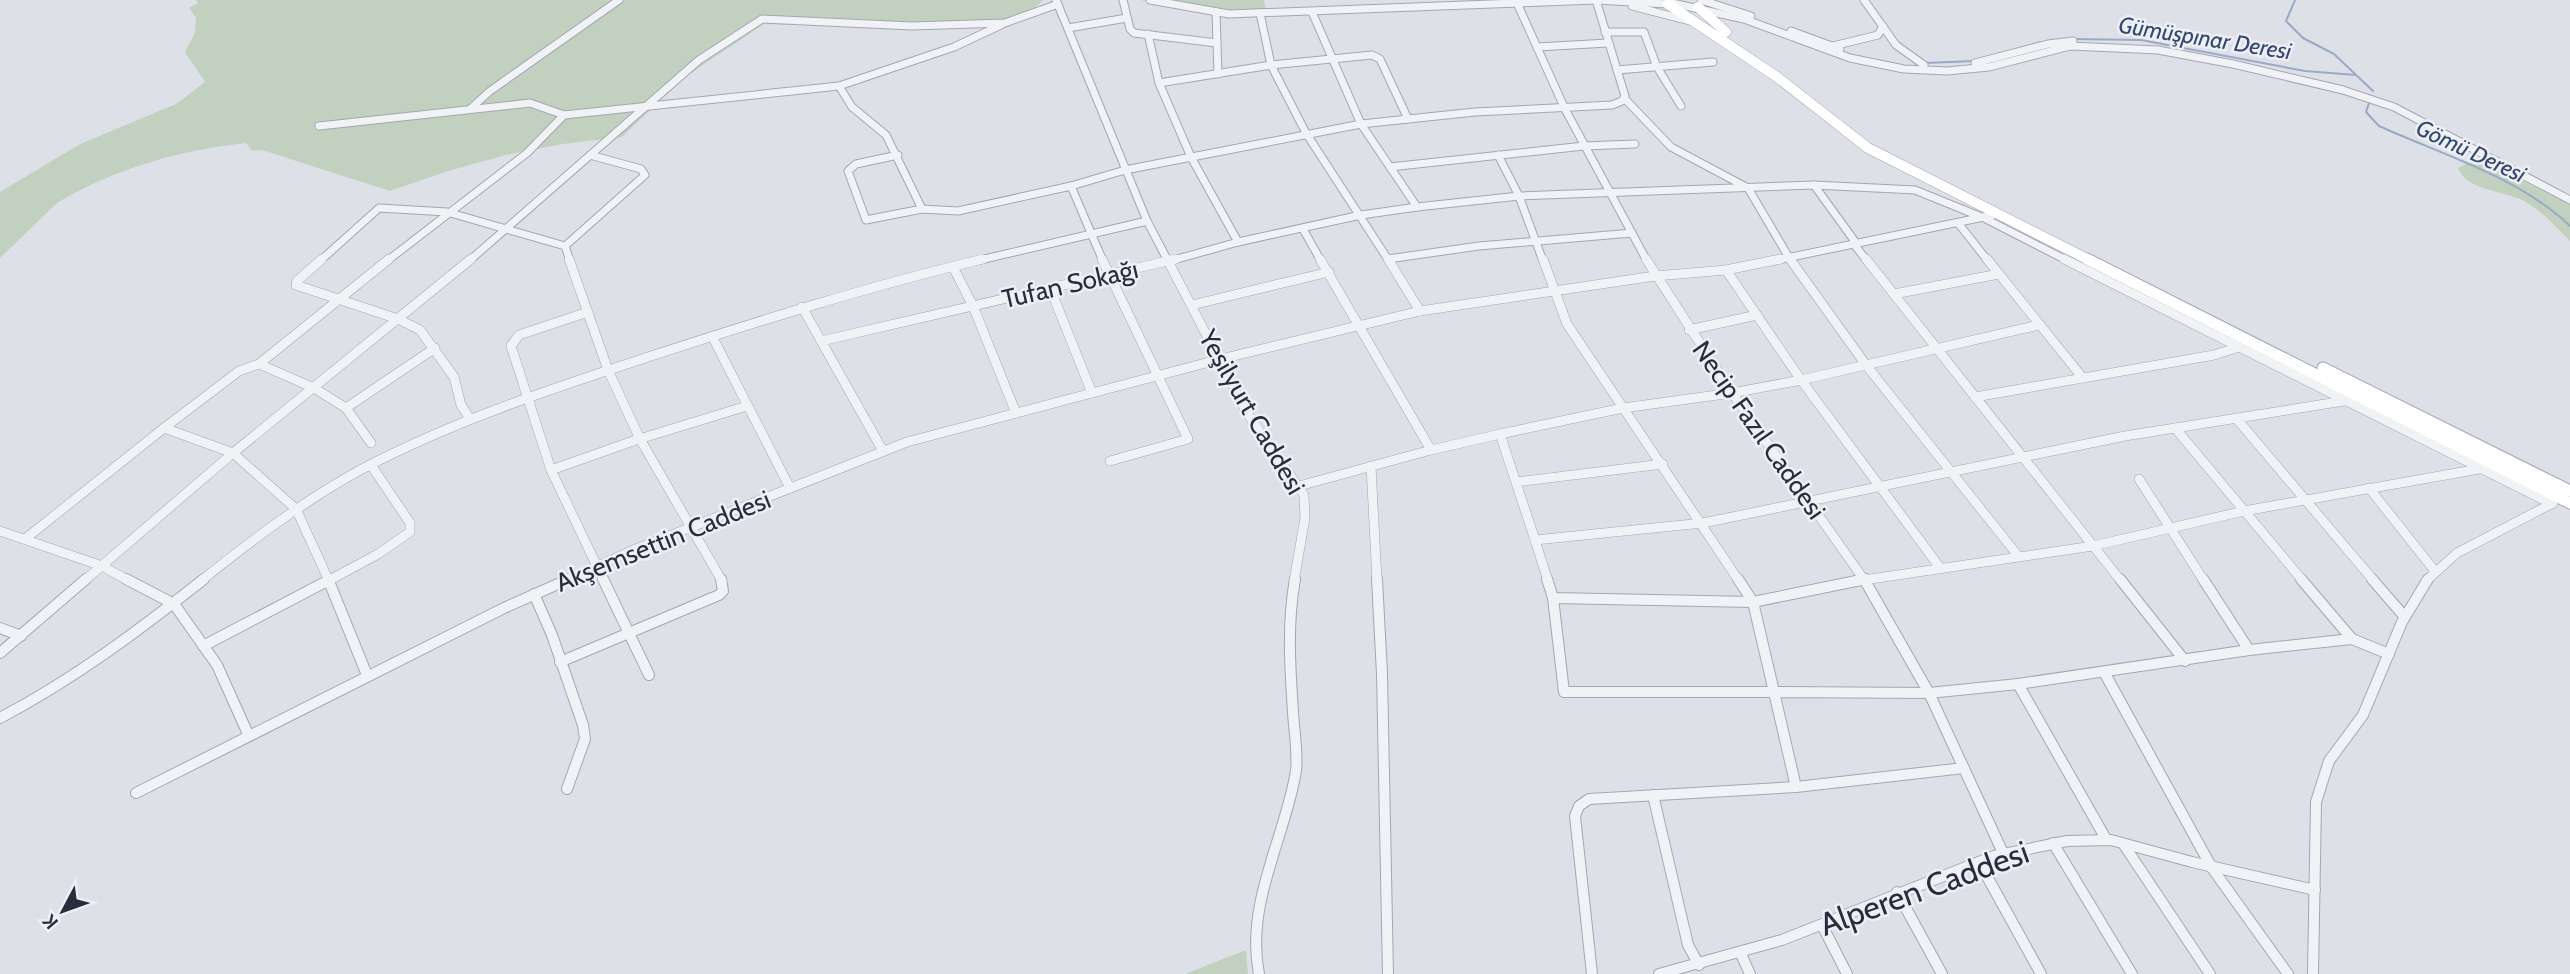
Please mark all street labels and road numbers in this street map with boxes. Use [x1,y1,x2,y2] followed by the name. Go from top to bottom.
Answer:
[999,253,1141,315] street label: Tufan Sokağı
[1191,323,1312,500] street label: Yeşilyurt Caddesi
[1686,335,1832,525] street label: Necip Fazıl Caddesi
[551,483,775,599] street label: Akşemsettin Caddesi
[1814,832,2034,944] street label: Alperen Caddesi

